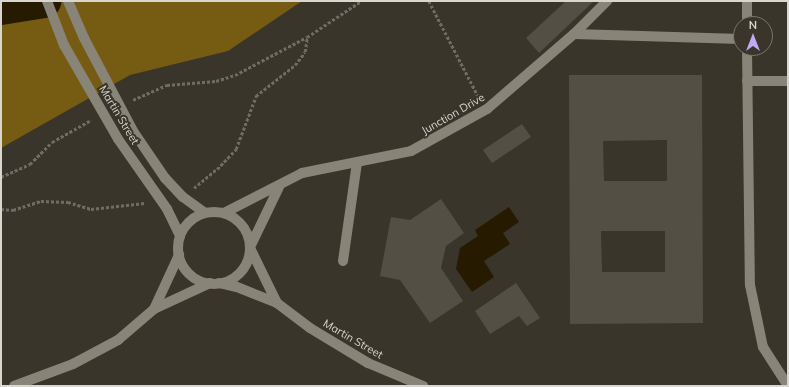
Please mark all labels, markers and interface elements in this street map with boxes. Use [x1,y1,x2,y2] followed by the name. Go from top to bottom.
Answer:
[733,16,773,56] north arrow
[749,18,757,32] text: N
[96,83,142,147] street label: Martin Street
[419,91,487,137] street label: Junction Drive
[321,317,385,361] street label: Martin Street

